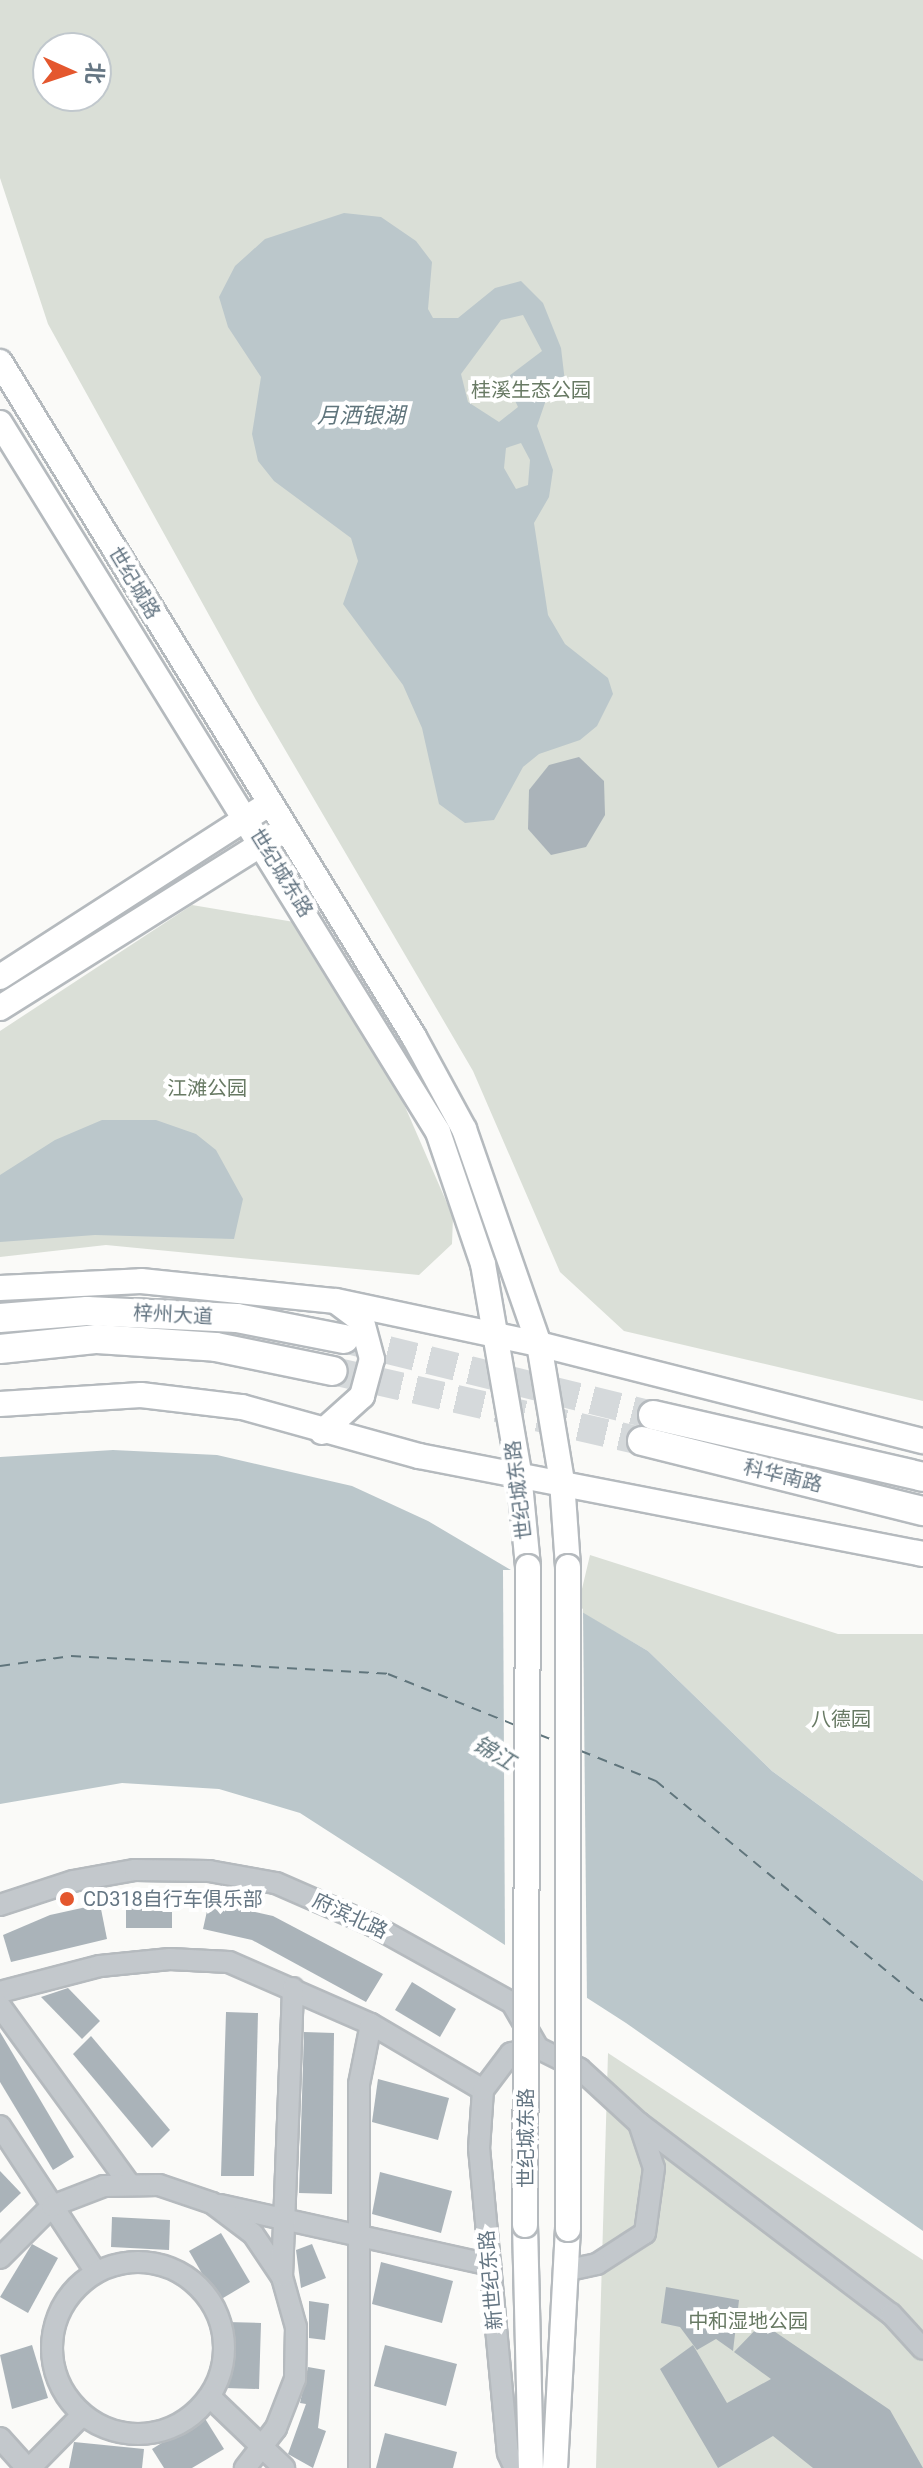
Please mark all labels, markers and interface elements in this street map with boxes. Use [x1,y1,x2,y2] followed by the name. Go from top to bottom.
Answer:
[32,32,112,112] north arrow
[81,62,108,85] text: 北
[471,378,591,402] park label: 桂溪生态公园
[317,403,405,429] water label: 月洒银湖
[103,543,165,623] street label: 世纪城路
[244,824,318,922] street label: 世纪城东路
[167,1076,247,1100] park label: 江滩公园
[132,1301,214,1329] street label: 梓州大道
[501,1439,537,1541] street label: 世纪城东路
[741,1455,825,1497] street label: 科华南路
[811,1707,871,1731] park label: 八德园
[468,1730,520,1776] water label: 锦江
[83,1887,263,1911] place label: CD318自行车俱乐部
[309,1888,391,1944] street label: 府滨北路
[58,1890,76,1908] marker: CD318自行车俱乐部
[514,2088,538,2188] street label: 世纪城东路
[475,2229,507,2331] street label: 新世纪东路
[688,2309,808,2333] park label: 中和湿地公园

